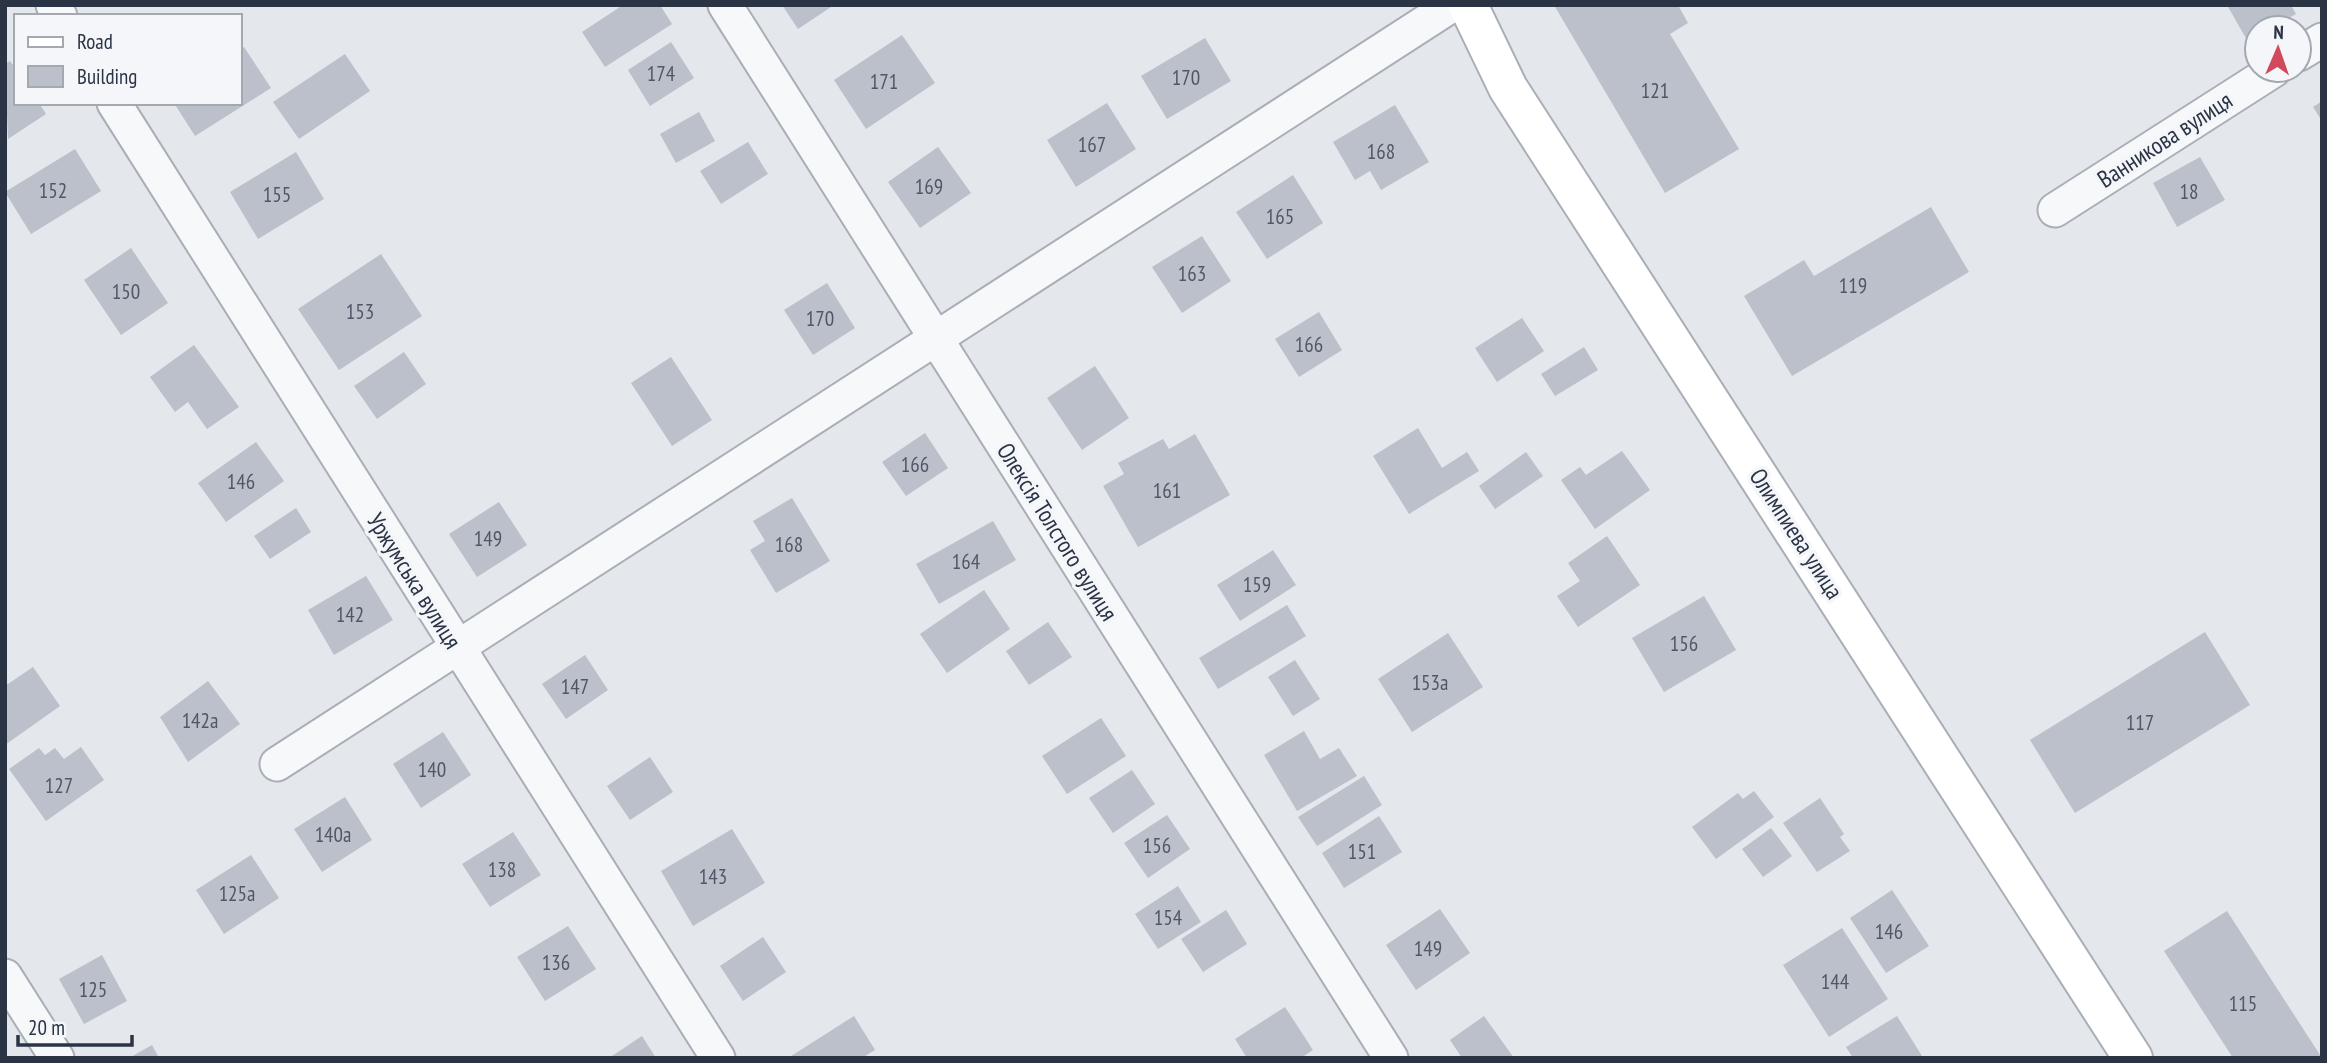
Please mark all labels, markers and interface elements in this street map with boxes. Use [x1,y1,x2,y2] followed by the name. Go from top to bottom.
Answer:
[14,14,242,105] legend
[2243,14,2313,84] north arrow
[2273,20,2284,44] text: N
[77,28,113,55] text: Road
[647,60,676,87] house number: 174
[77,63,137,90] text: Building
[1172,64,1200,91] house number: 170
[870,68,898,95] house number: 171
[1641,77,1669,104] house number: 121
[2091,84,2238,195] street label: Ванникова вулиця
[1078,131,1106,158] house number: 167
[1367,138,1395,165] house number: 168
[915,173,943,200] house number: 169
[39,177,67,204] house number: 152
[2180,178,2198,205] house number: 18
[263,181,291,208] house number: 155
[1266,203,1294,230] house number: 165
[1178,260,1206,287] house number: 163
[1839,272,1867,299] house number: 119
[112,278,140,305] house number: 150
[346,298,374,325] house number: 153
[806,305,834,332] house number: 170
[1295,331,1323,358] house number: 166
[990,437,1125,627] street label: Олексія Толстого вулиця
[901,451,929,478] house number: 166
[1743,463,1850,605] street label: Олимпиева улица
[227,468,255,495] house number: 146
[1153,477,1181,504] house number: 161
[360,507,469,655] street label: Уржумська вулиця
[474,525,502,552] house number: 149
[775,531,803,558] house number: 168
[952,548,981,575] house number: 164
[1243,571,1271,598] house number: 159
[336,601,364,628] house number: 142
[1670,630,1698,657] house number: 156
[1412,669,1448,696] house number: 153а
[561,673,589,700] house number: 147
[182,707,218,734] house number: 142а
[2126,709,2154,736] house number: 117
[418,756,446,783] house number: 140
[45,772,73,799] house number: 127
[315,821,351,848] house number: 140а
[1143,832,1171,859] house number: 156
[1348,838,1376,865] house number: 151
[488,856,516,883] house number: 138
[699,863,727,890] house number: 143
[219,880,255,907] house number: 125а
[1154,904,1183,931] house number: 154
[1875,918,1903,945] house number: 146
[1414,935,1442,962] house number: 149
[542,949,570,976] house number: 136
[1821,968,1850,995] house number: 144
[79,976,107,1003] house number: 125
[2229,990,2257,1017] house number: 115
[18,1004,131,1048] scale bar
[28,1014,65,1041] text: 20 m

